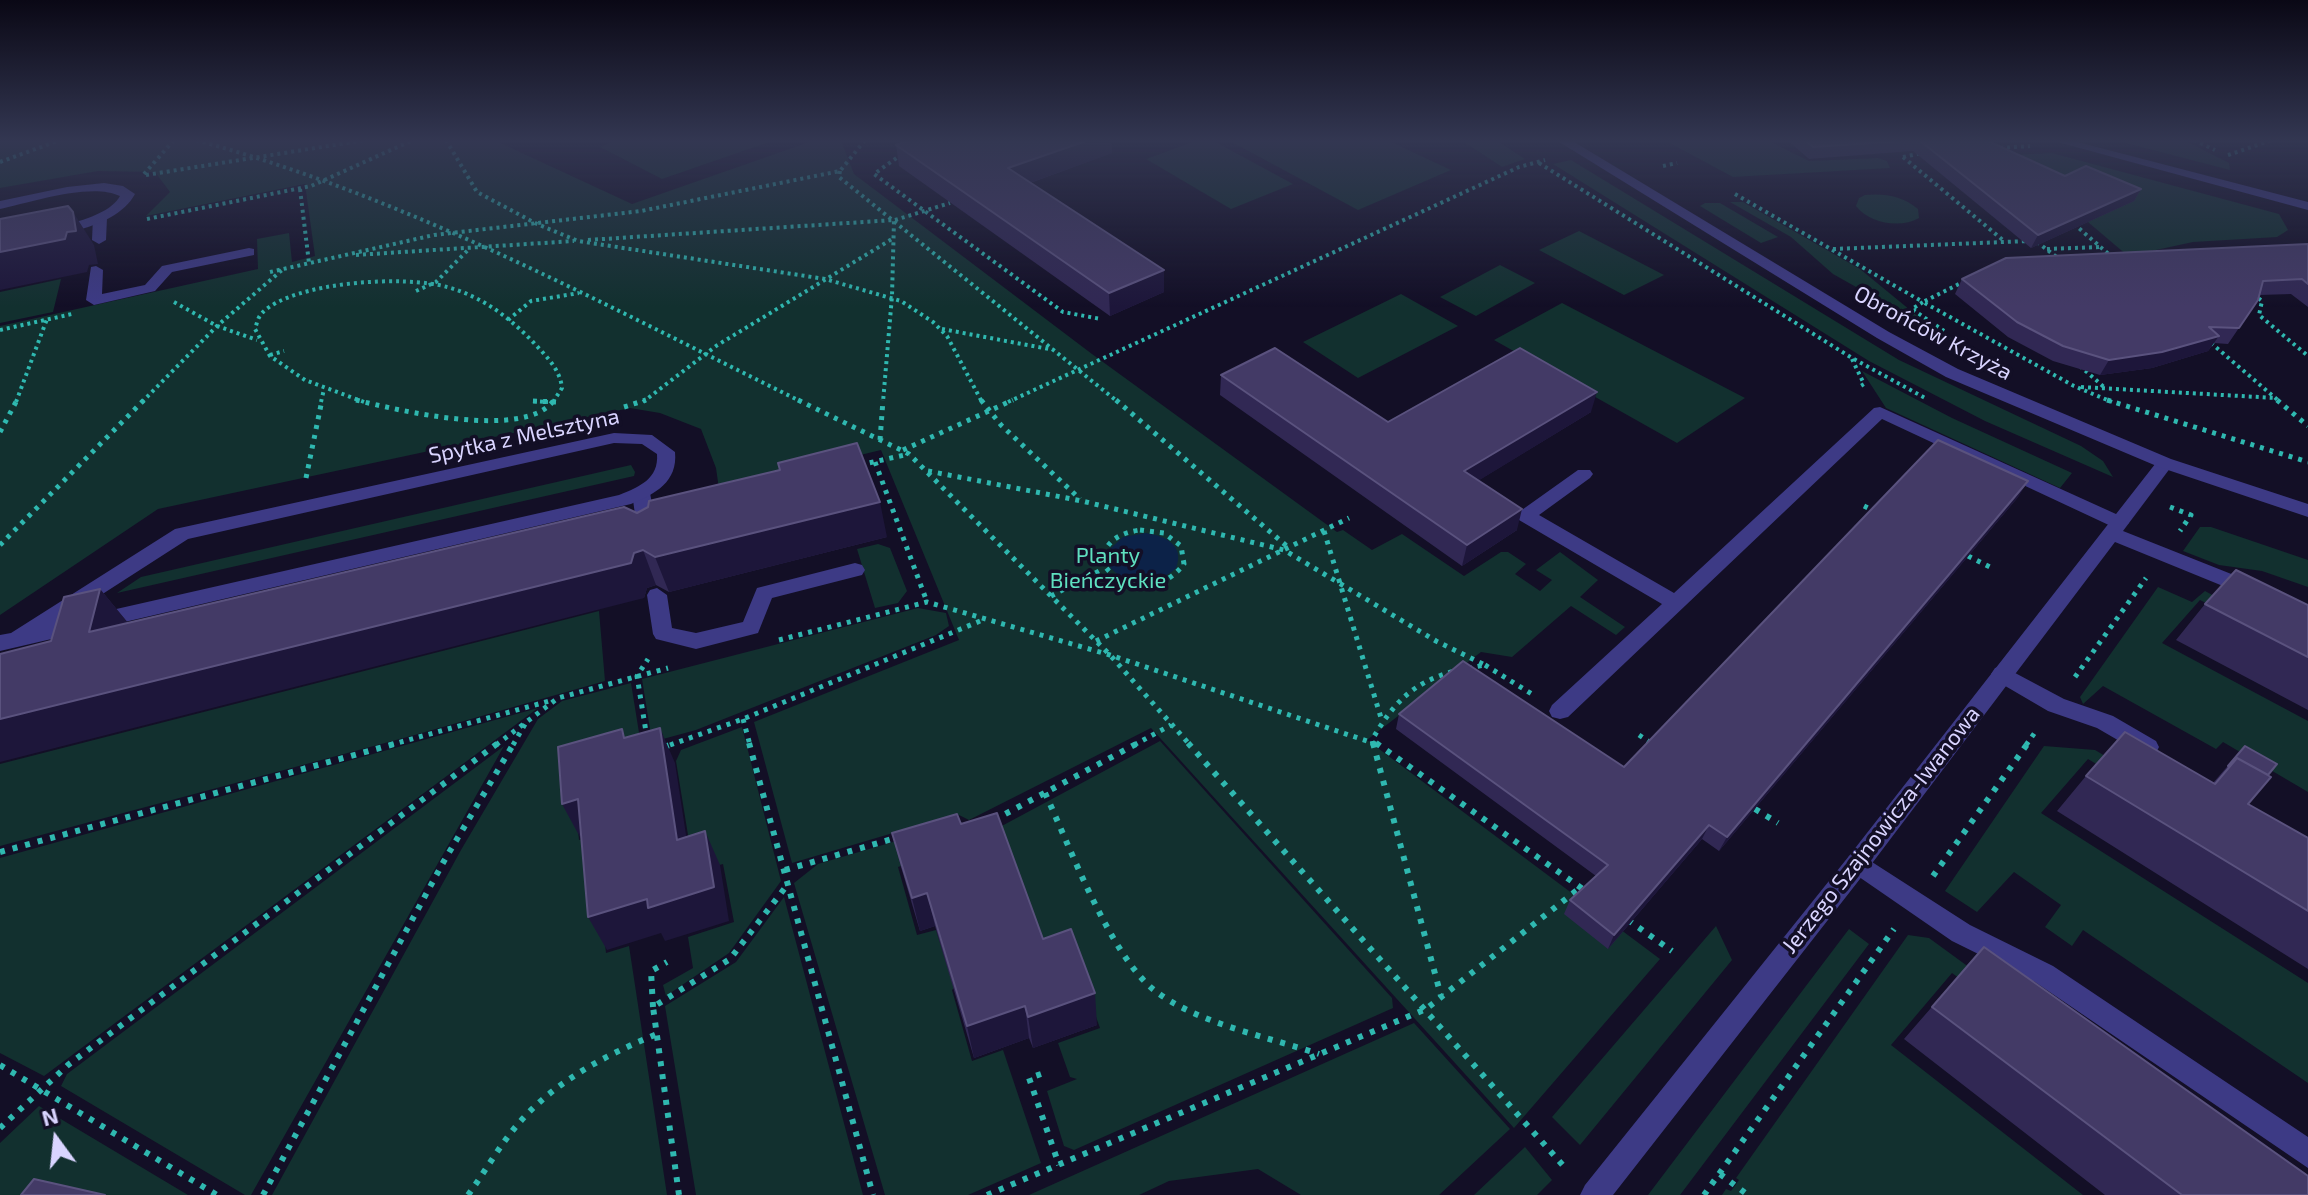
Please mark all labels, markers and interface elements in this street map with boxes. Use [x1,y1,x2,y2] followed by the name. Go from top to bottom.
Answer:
[1850,280,2016,386] street label: Obrońców Krzyża
[426,403,622,469] street label: Spytka z Melsztyna
[1050,543,1166,594] park label: Planty Bieńczyckie
[1776,701,1986,959] street label: Jerzego Szajnowicza-Iwanowa
[16,1099,96,1179] north arrow
[39,1101,61,1130] text: N

